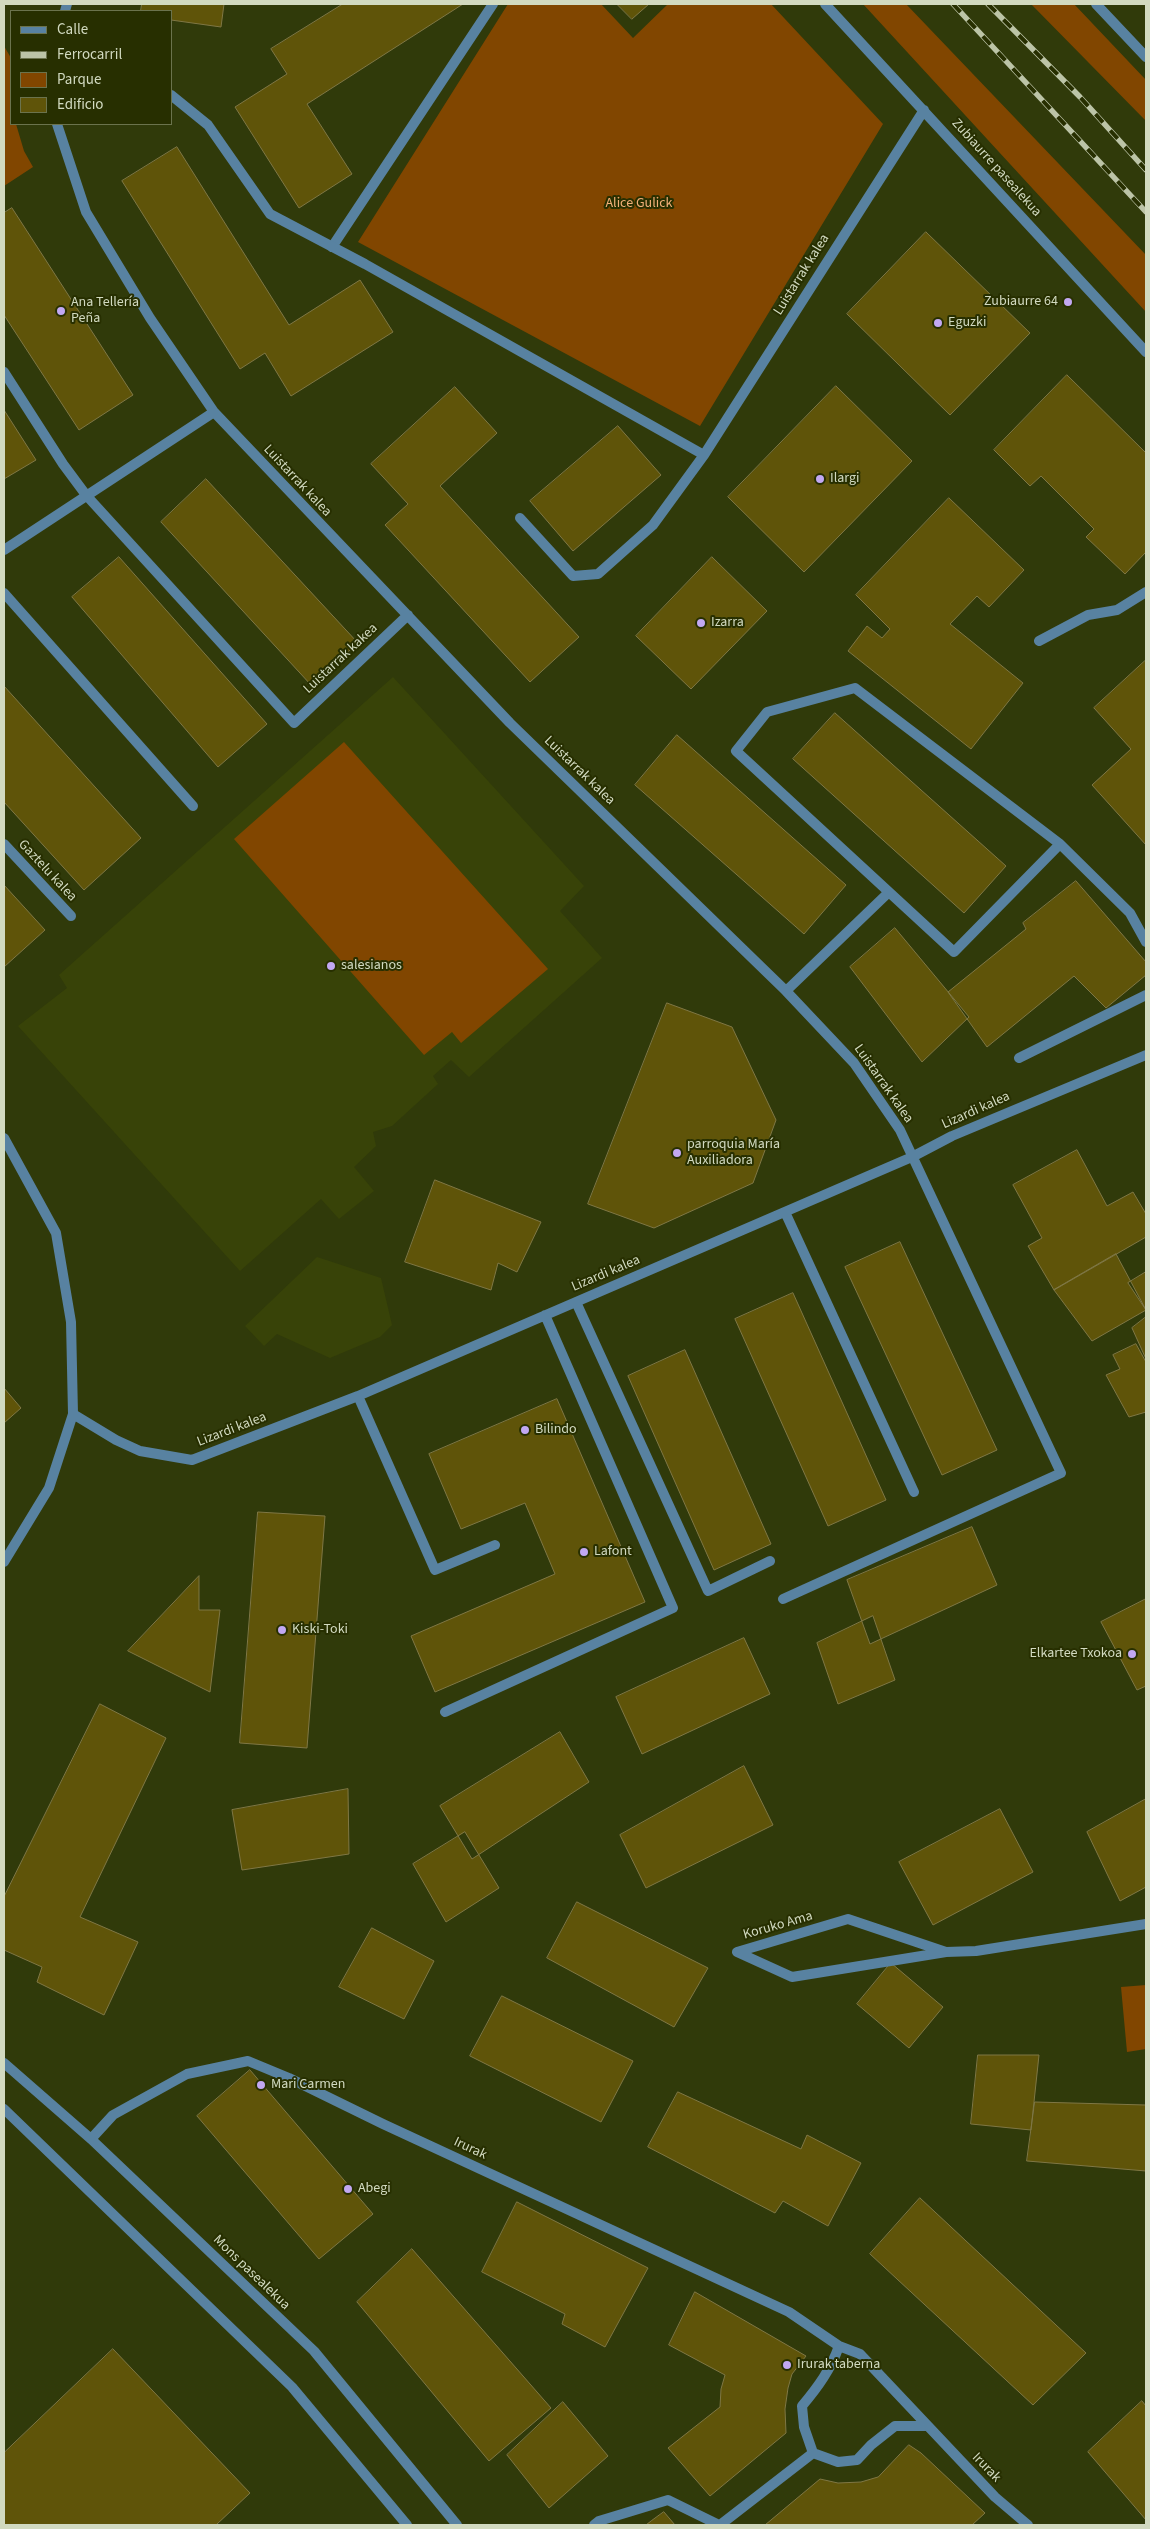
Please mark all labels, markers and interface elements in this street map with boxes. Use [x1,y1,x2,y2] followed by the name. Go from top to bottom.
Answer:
[10,10,172,125] legend
[57,19,88,40] text: Calle
[57,44,122,65] text: Ferrocarril
[57,69,101,90] text: Parque
[57,94,104,115] text: Edificio
[948,115,1044,221] street label: Zubiaurre pasealekua
[605,196,673,212] park label: Alice Gulick
[770,231,834,319] street label: Luistarrak kalea
[984,294,1058,310] place label: Zubiaurre 64
[71,295,139,328] place label: Ana Tellería Peña
[1062,296,1074,308] marker: Zubiaurre 64
[55,305,67,317] marker: Ana Tellería Peña
[948,315,986,331] place label: Eguzki
[932,317,944,329] marker: Eguzki
[259,442,335,520] street label: Luistarrak kalea
[830,471,860,487] place label: Ilargi
[814,473,826,485] marker: Ilargi
[711,615,744,631] place label: Izarra
[695,617,707,629] marker: Izarra
[300,620,382,698] street label: Luistarrak kakea
[540,733,618,809] street label: Luistarrak kalea
[14,837,80,905] street label: Gaztelu kalea
[341,958,402,974] place label: salesianos
[325,960,337,972] marker: salesianos
[850,1041,916,1127] street label: Luistarrak kalea
[939,1089,1013,1133] street label: Lizardi kalea
[687,1137,780,1170] place label: parroquia María Auxiliadora
[671,1147,683,1159] marker: parroquia María Auxiliadora
[569,1252,643,1296] street label: Lizardi kalea
[195,1409,269,1451] street label: Lizardi kalea
[535,1422,577,1438] place label: Bilindo
[519,1424,531,1436] marker: Bilindo
[594,1544,632,1560] place label: Lafont
[578,1546,590,1558] marker: Lafont
[292,1622,348,1638] place label: Kiski-Toki
[276,1624,288,1636] marker: Kiski-Toki
[1029,1646,1122,1662] place label: Elkartee Txokoa
[1126,1648,1138,1660] marker: Elkartee Txokoa
[741,1908,815,1944] street label: Koruko Ama
[271,2077,345,2093] place label: Mari Carmen
[255,2079,267,2091] marker: Mari Carmen
[451,2134,489,2164] street label: Irurak
[358,2181,391,2197] place label: Abegi
[342,2183,354,2195] marker: Abegi
[209,2232,293,2314] street label: Mons pasealekua
[797,2357,880,2373] place label: Irurak taberna
[781,2359,793,2371] marker: Irurak taberna
[968,2450,1004,2486] street label: Irurak

